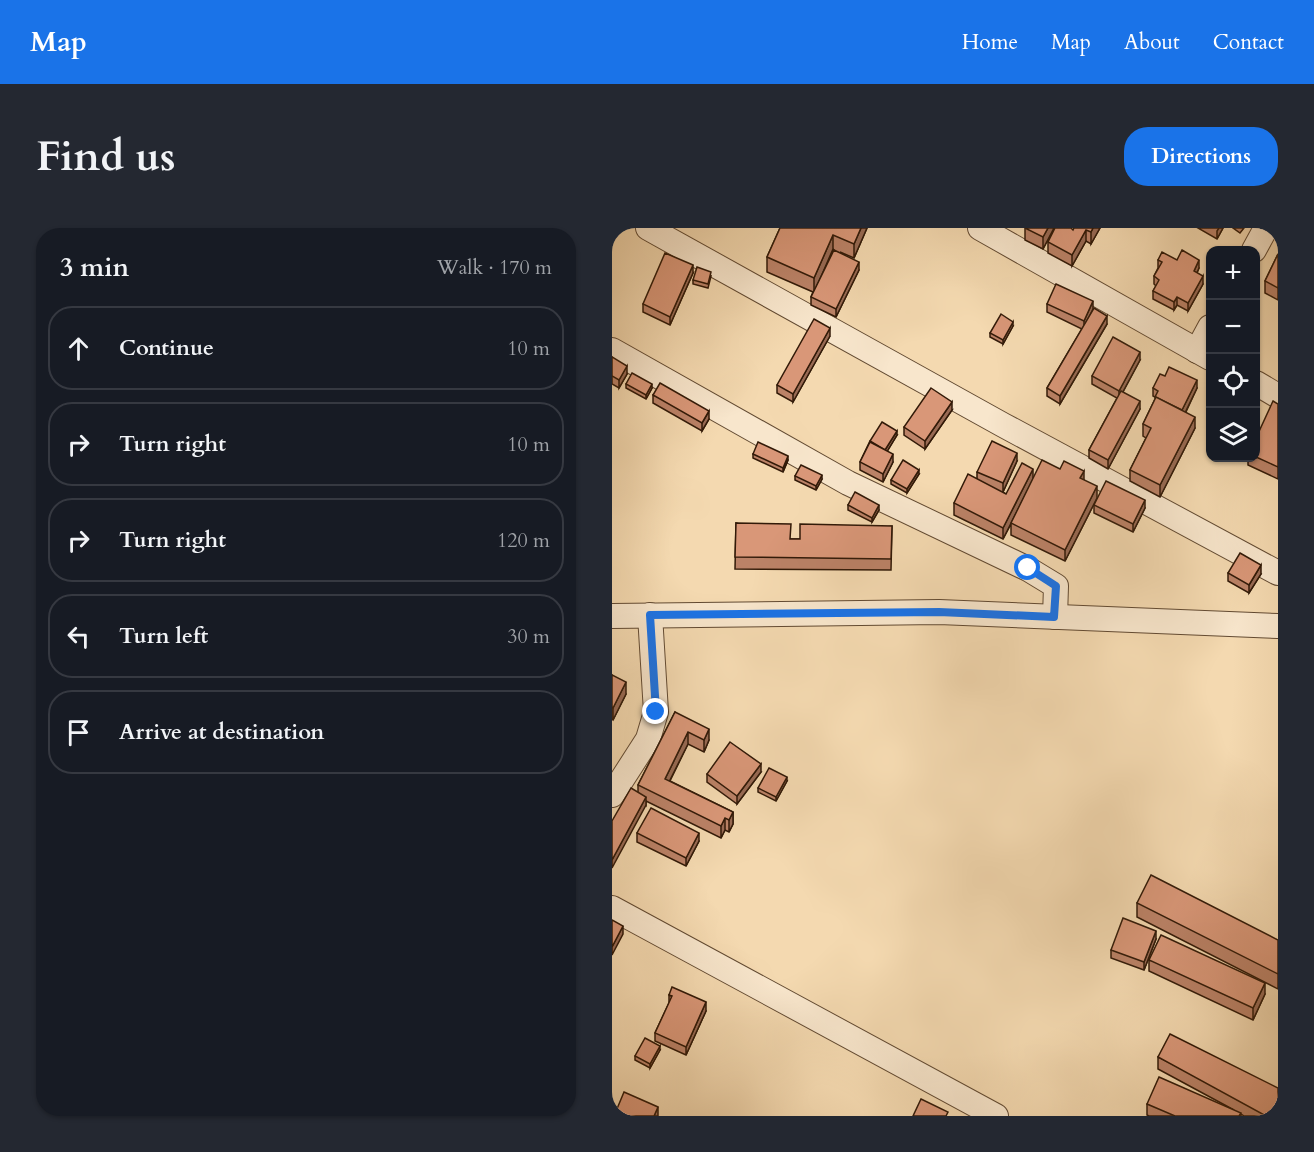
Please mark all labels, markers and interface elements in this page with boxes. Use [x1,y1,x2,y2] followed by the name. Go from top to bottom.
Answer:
[30,23,87,61] text: Map
[962,28,1018,57] text: Home
[1051,28,1091,57] text: Map
[1124,28,1180,57] text: About
[1213,28,1284,57] text: Contact
[1124,127,1278,186] button: Directions
[36,128,176,185] text: Find us
[1206,246,1260,462] map controls
[1206,246,1260,300] button: +
[60,250,129,285] text: 3 min
[437,254,552,281] text: Walk · 170 m
[1206,300,1260,354] button: −
[62,332,95,365] icon: ahead
[119,333,214,363] text: Continue
[507,335,550,362] text: 10 m
[1206,354,1260,408] button: locate
[1206,408,1260,462] button: layers
[62,428,95,461] icon: right
[119,429,226,459] text: Turn right
[507,431,550,458] text: 10 m
[62,524,95,557] icon: right
[119,525,226,555] text: Turn right
[497,527,550,554] text: 120 m
[1014,554,1040,580] route start
[62,620,95,653] icon: left
[119,621,208,651] text: Turn left
[507,623,550,650] text: 30 m
[642,698,668,724] route end
[62,716,95,749] icon: arrive
[119,717,324,747] text: Arrive at destination

